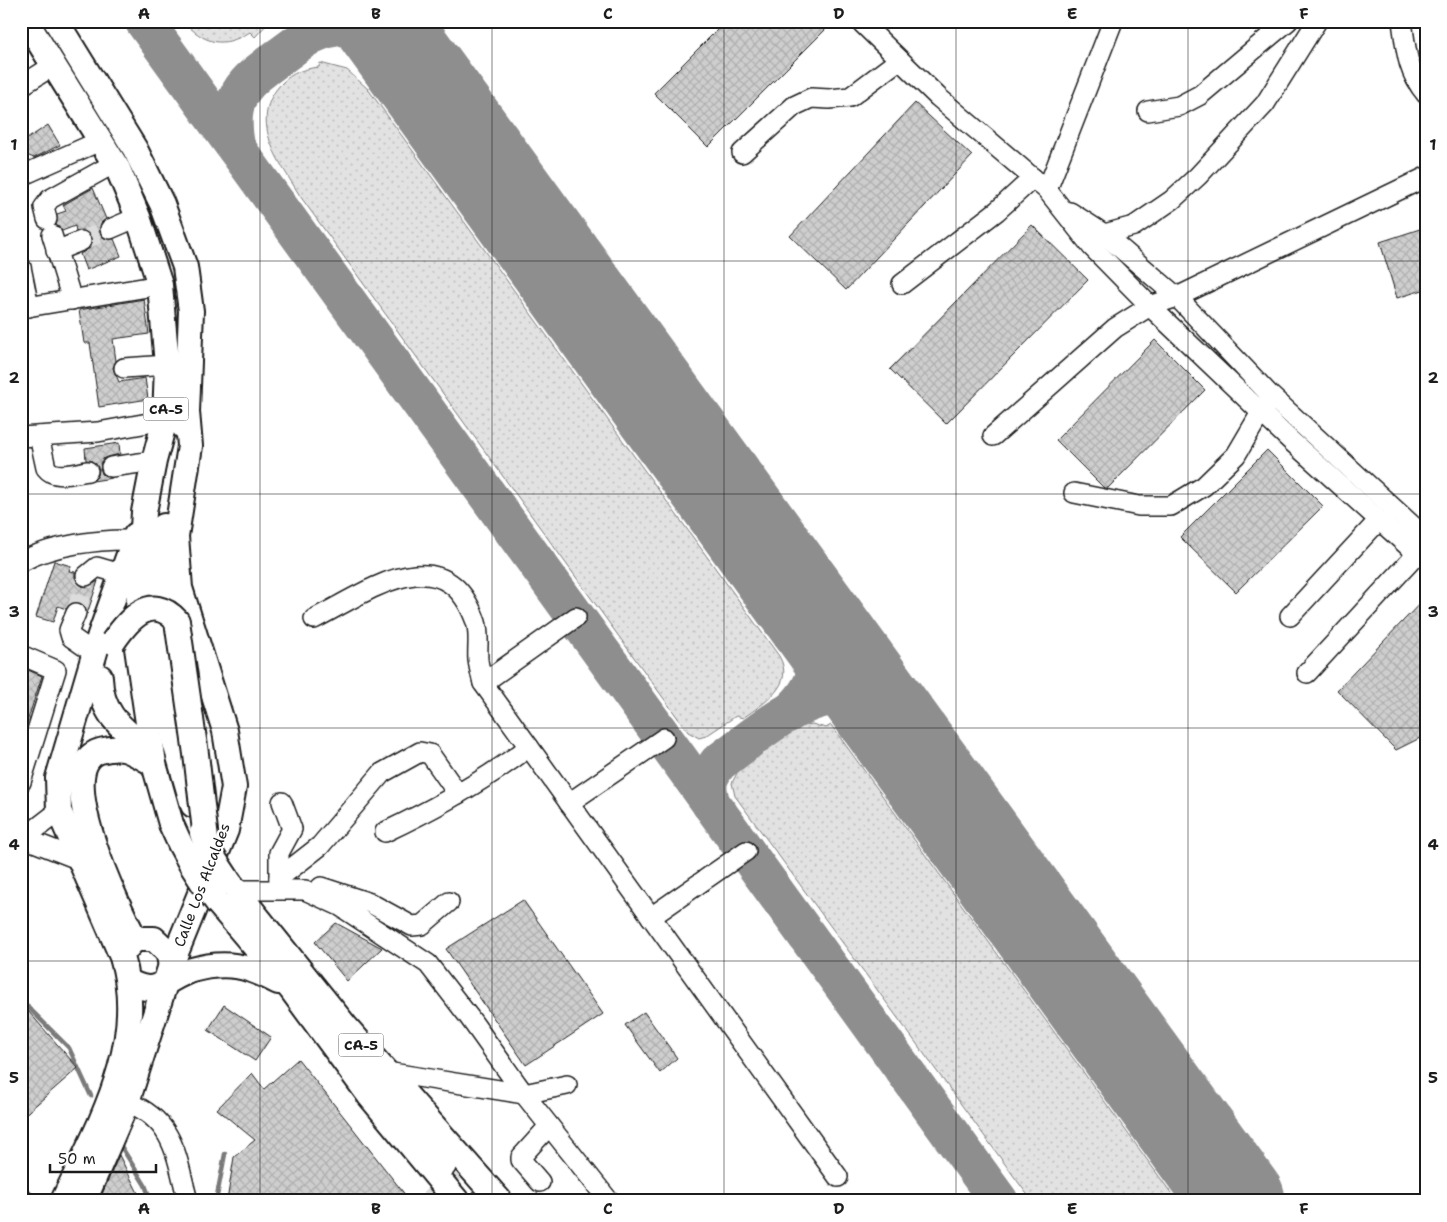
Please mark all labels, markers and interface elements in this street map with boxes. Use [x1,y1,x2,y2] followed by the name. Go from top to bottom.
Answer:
[138,3,150,24] text: A
[371,3,381,24] text: B
[603,3,613,24] text: C
[833,3,845,24] text: D
[1067,3,1077,24] text: E
[1299,3,1309,24] text: F
[10,134,18,155] text: 1
[1429,134,1437,155] text: 1
[8,367,20,388] text: 2
[1427,367,1439,388] text: 2
[144,398,188,420] road number: CA-5
[8,601,20,622] text: 3
[1427,601,1439,622] text: 3
[169,820,235,950] street label: Calle Los Alcaldes
[8,834,20,855] text: 4
[1427,834,1439,855] text: 4
[338,1034,384,1056] road number: CA-5
[9,1067,19,1088] text: 5
[1428,1067,1438,1088] text: 5
[50,1142,156,1174] scale bar
[58,1149,96,1169] text: 50 m
[138,1198,150,1219] text: A
[371,1198,381,1219] text: B
[603,1198,613,1219] text: C
[833,1198,845,1219] text: D
[1067,1198,1077,1219] text: E
[1299,1198,1309,1219] text: F

